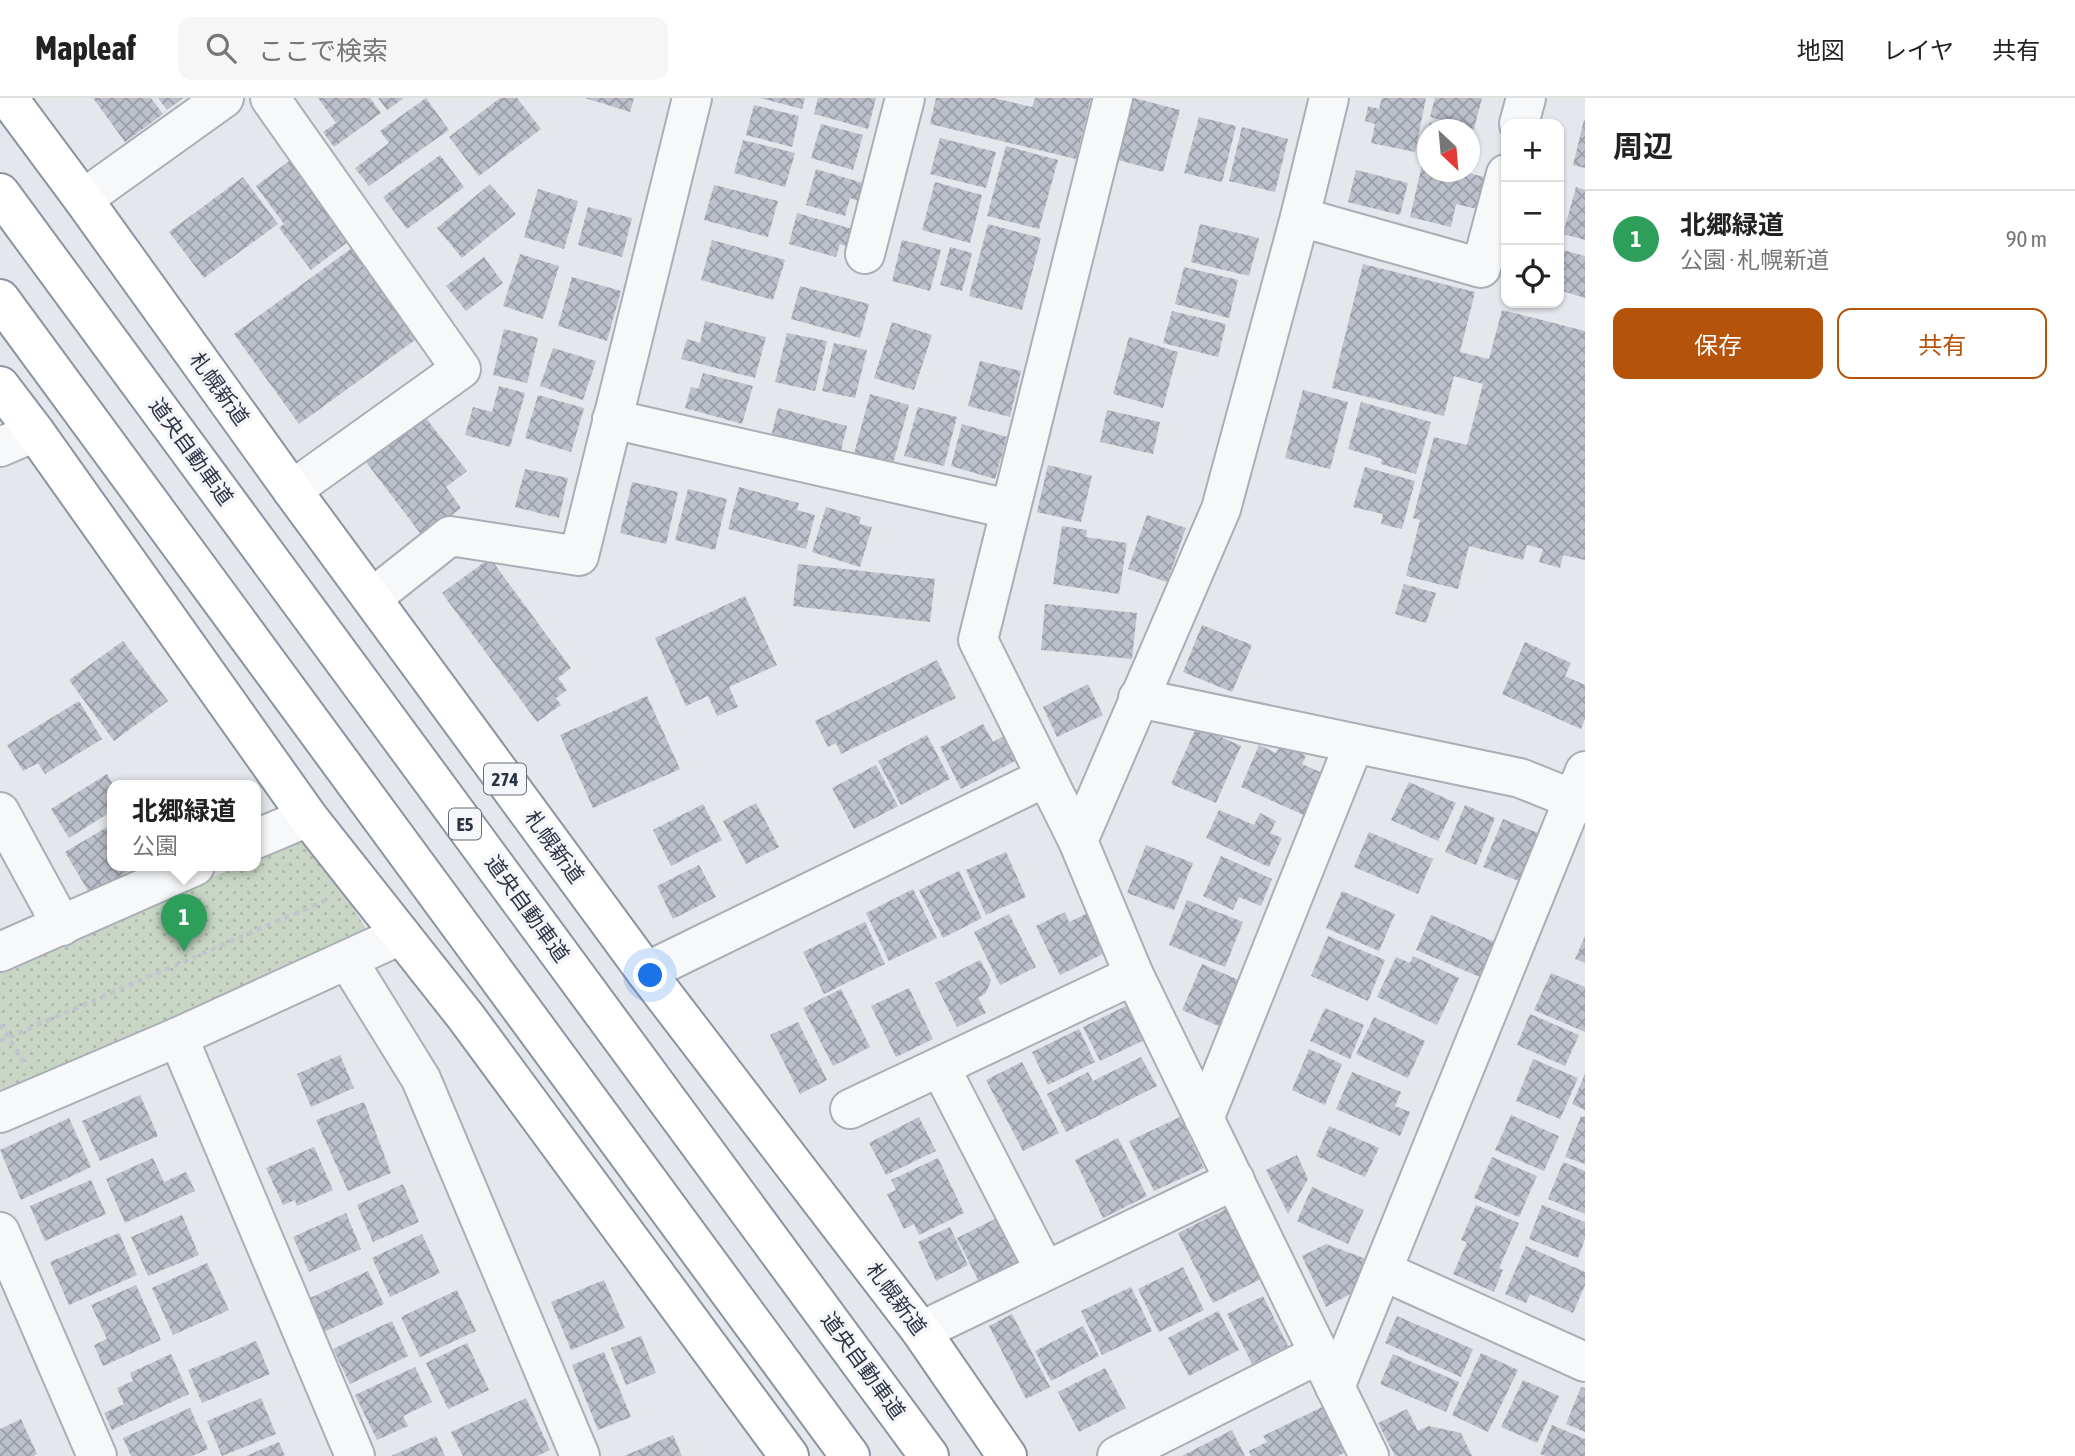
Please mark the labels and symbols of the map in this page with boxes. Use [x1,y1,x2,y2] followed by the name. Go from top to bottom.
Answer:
[1417,119,1480,182] north arrow
[185,347,254,429] street label: 札幌新道
[145,393,239,509] street label: 道央自動車道
[484,764,526,794] road number: 274
[520,805,589,887] street label: 札幌新道
[449,808,481,839] road number: E5
[481,850,575,966] street label: 道央自動車道
[161,894,207,952] pin: 1
[633,958,667,992] your location
[862,1258,932,1339] street label: 札幌新道
[817,1307,911,1423] street label: 道央自動車道

